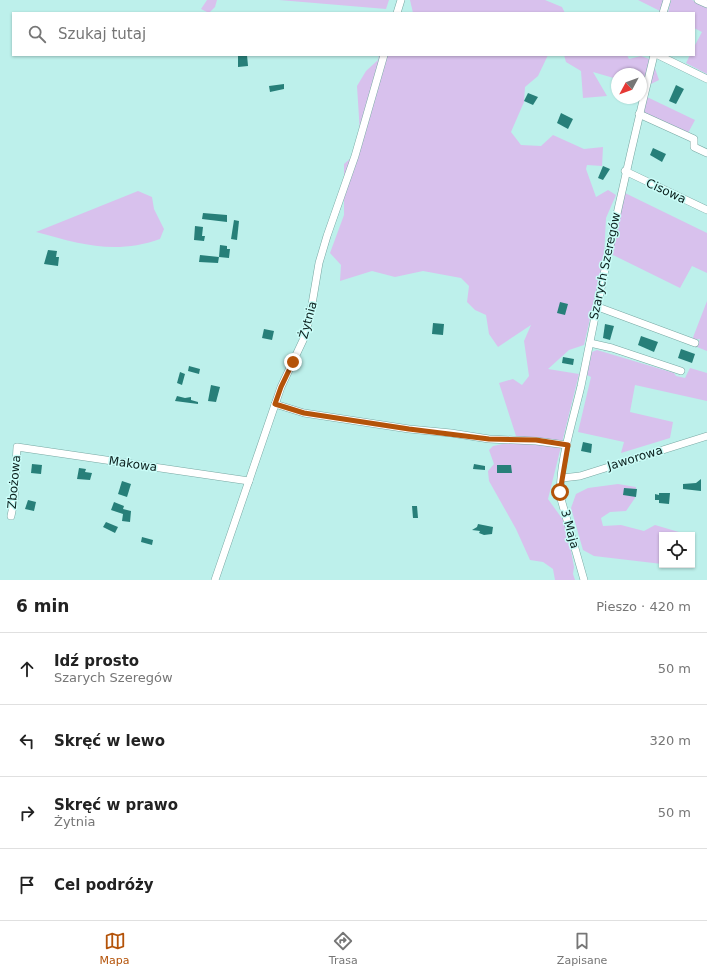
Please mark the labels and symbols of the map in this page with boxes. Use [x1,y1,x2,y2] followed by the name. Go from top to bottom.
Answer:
[611,68,647,104] north arrow
[644,176,688,206] street label: Cisowa
[587,211,623,321] street label: Szarych Szeregów
[295,299,320,340] street label: Żytnia
[284,353,302,371] route end
[605,443,664,473] street label: Jaworowa
[5,454,23,510] street label: Zbożowa
[108,454,158,474] street label: Makowa
[551,483,569,501] route start
[558,508,582,550] street label: 3 Maja

